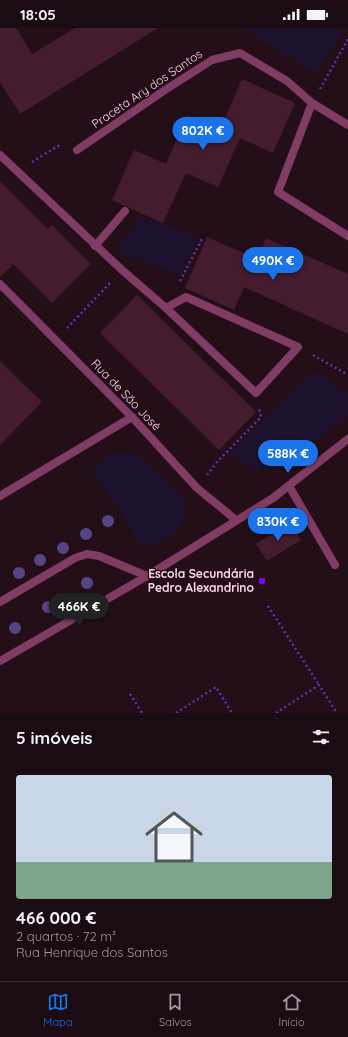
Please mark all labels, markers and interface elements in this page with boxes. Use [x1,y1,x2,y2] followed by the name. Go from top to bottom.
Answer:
[20,5,56,24] text: 18:05
[89,46,205,131] street label: Praceta Ary dos Santos
[170,117,236,151] pin: 802K €
[182,122,224,138] text: 802K €
[240,247,306,281] pin: 490K €
[251,252,295,268] text: 490K €
[88,356,164,434] street label: Rua de São José
[255,440,321,474] pin: 588K €
[267,445,309,461] text: 588K €
[245,508,311,542] pin: 830K €
[257,513,299,529] text: 830K €
[148,566,254,595] place label: Escola Secundária Pedro Alexandrino
[257,576,267,586] marker: Escola Secundária Pedro Alexandrino
[46,593,112,627] pin: 466K €
[58,598,100,614] text: 466K €
[310,726,332,748] icon: filters
[16,727,92,748] text: 5 imóveis
[138,801,210,873] icon: home
[16,907,96,928] text: 466 000 €
[16,928,116,944] text: 2 quartos · 72 m²
[16,944,168,960] text: Rua Henrique dos Santos
[43,991,72,1029] tab: Mapa
[159,991,192,1029] tab: Salvos
[278,991,305,1029] tab: Início

